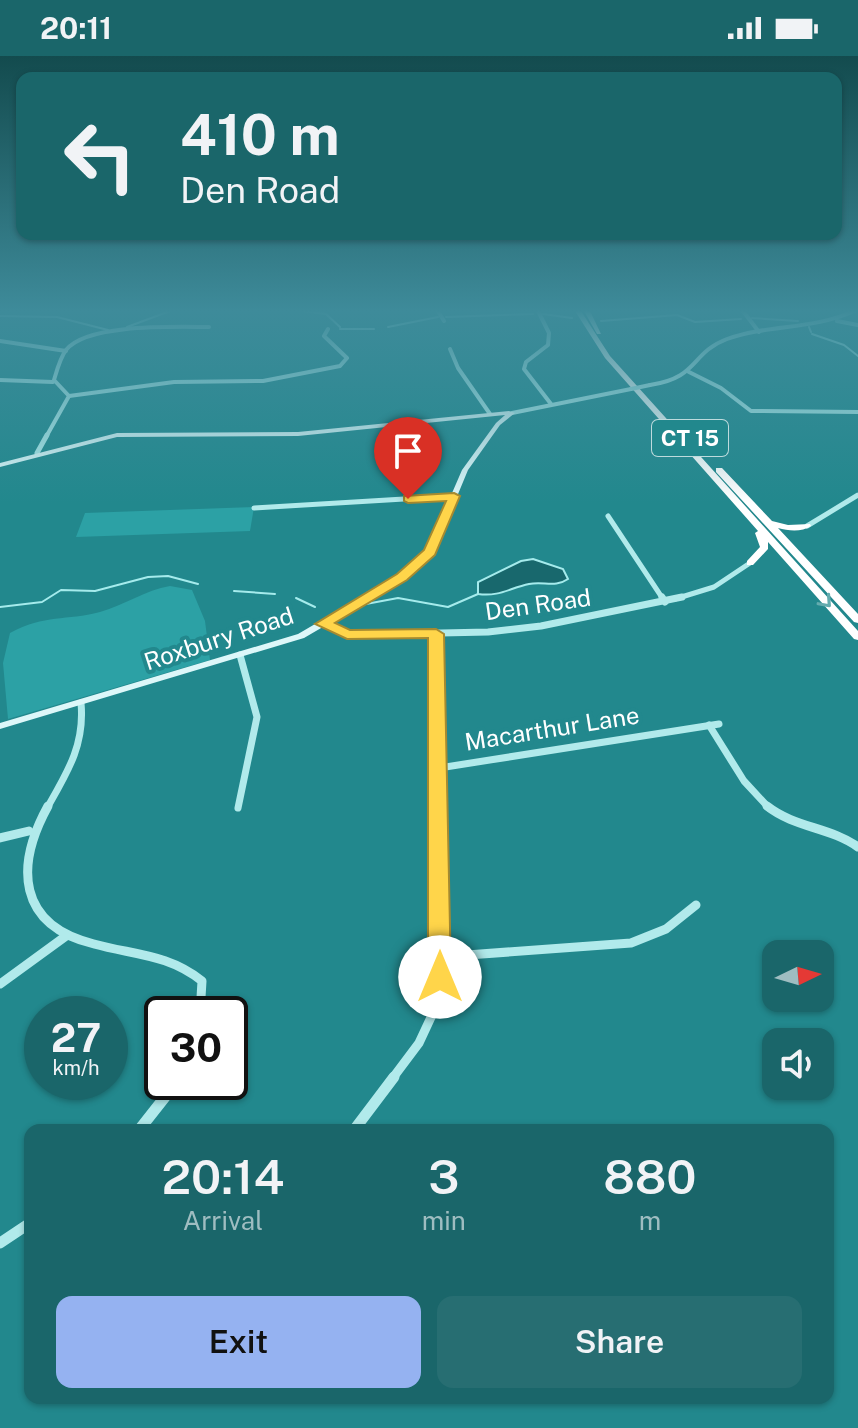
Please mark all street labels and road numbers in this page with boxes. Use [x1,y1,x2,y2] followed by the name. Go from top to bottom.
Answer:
[652,420,728,456] road number: CT 15
[483,583,593,625] street label: Den Road
[140,601,297,675] street label: Roxbury Road
[463,700,641,756] street label: Macarthur Lane

